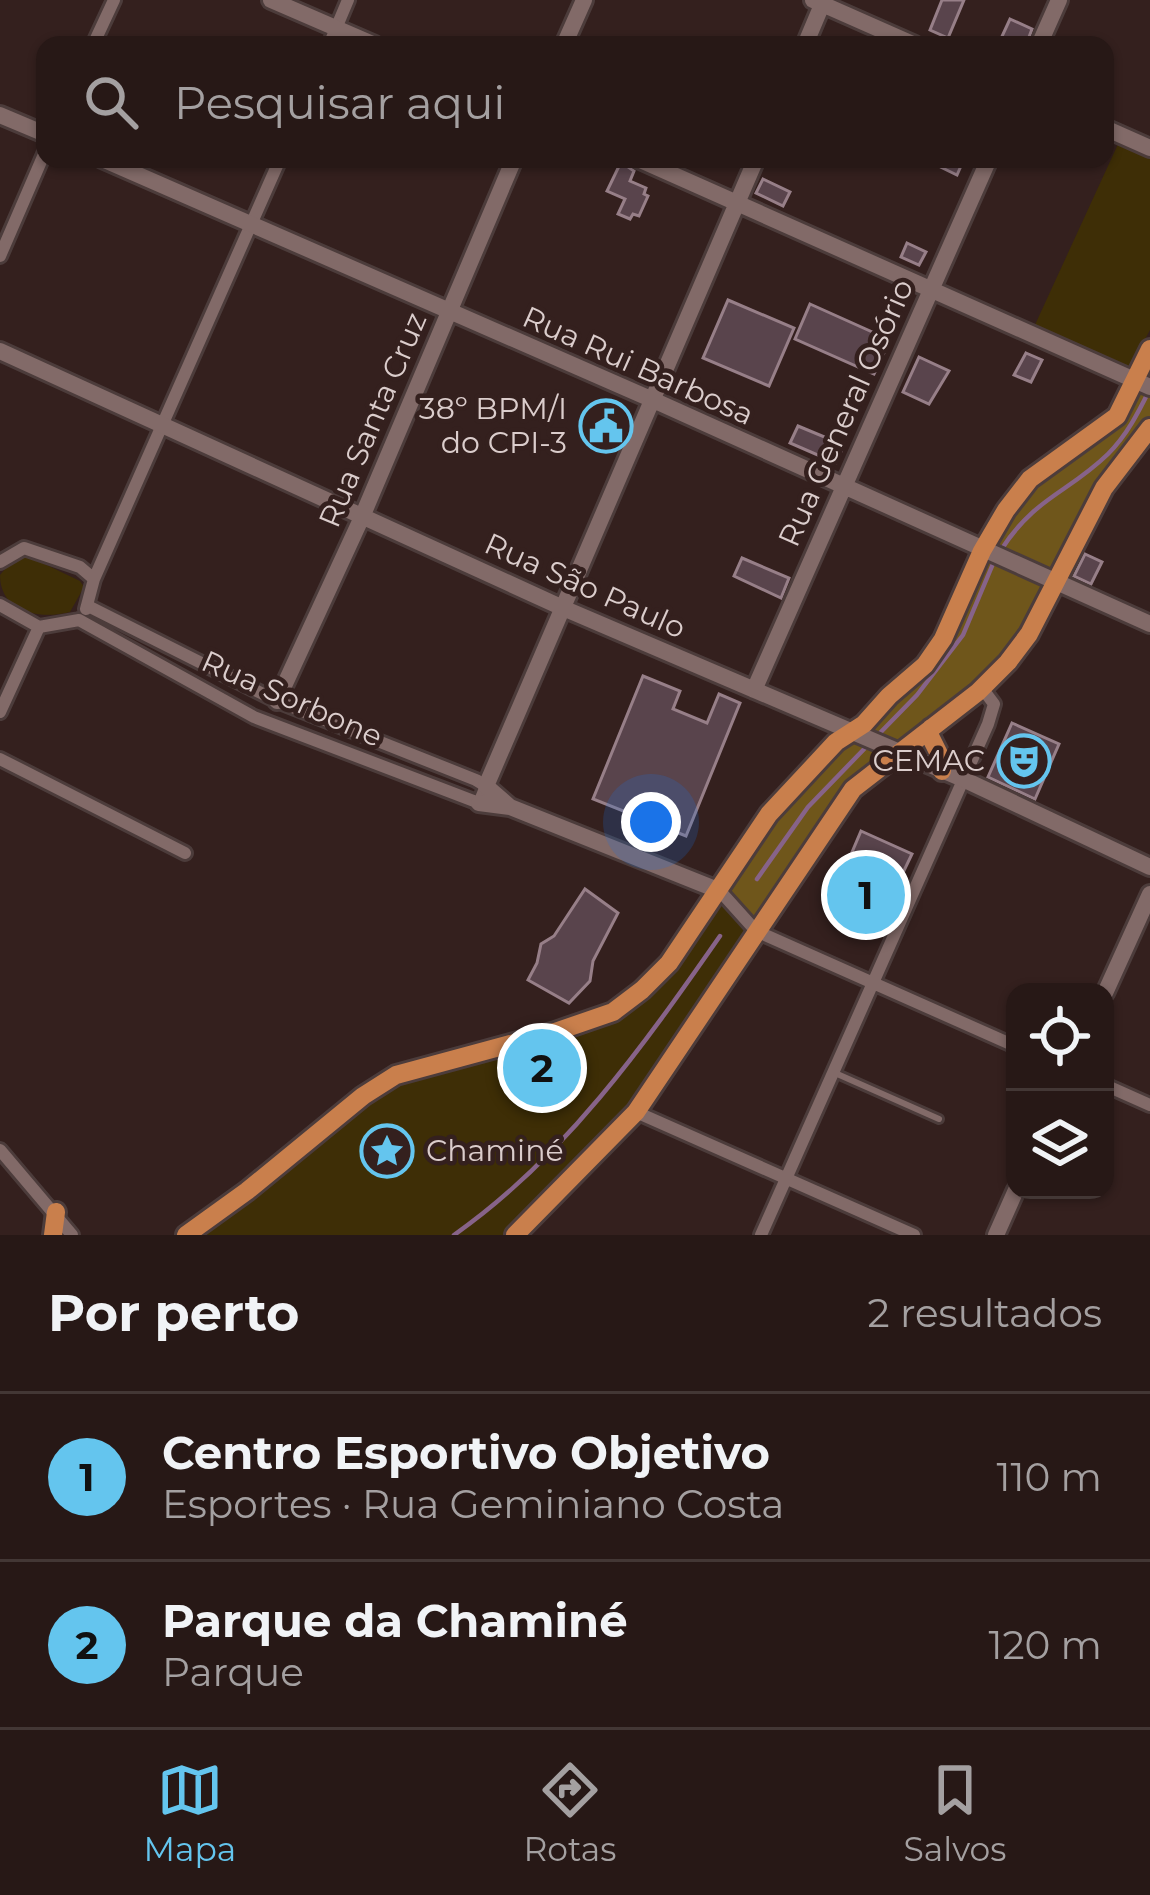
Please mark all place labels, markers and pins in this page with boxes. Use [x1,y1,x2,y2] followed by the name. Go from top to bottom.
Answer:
[419,390,567,461] place label: 38º BPM/I do CPI-3
[578,398,634,454] public building icon: 38º BPM/I do CPI-3
[996,733,1052,789] theatre icon: CEMAC
[873,742,985,779] place label: CEMAC
[827,850,905,940] pin: 1
[503,1023,581,1113] pin: 2
[359,1123,415,1179] place icon: Chaminé
[426,1132,564,1169] place label: Chaminé

